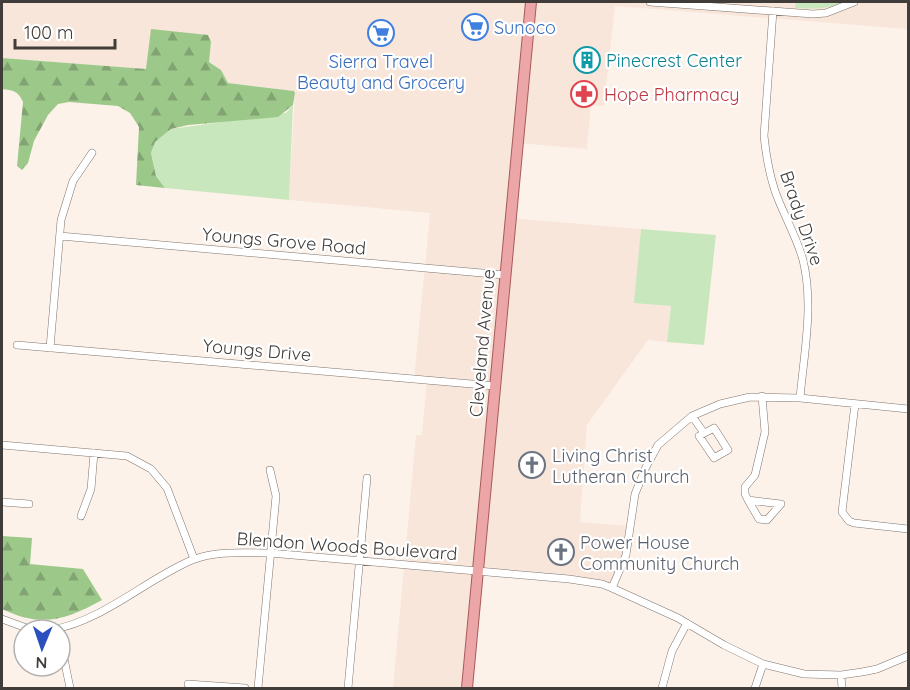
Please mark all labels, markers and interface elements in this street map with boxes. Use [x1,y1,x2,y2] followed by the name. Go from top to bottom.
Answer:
[15,12,116,50] scale bar
[460,12,490,42] supermarket icon: Sunoco
[494,16,556,39] place label: Sunoco
[366,18,396,48] supermarket icon: Sierra Travel Beauty and Grocery
[24,21,73,44] text: 100 m
[572,45,602,75] building icon: Pinecrest Center
[606,49,742,72] place label: Pinecrest Center
[297,50,465,94] place label: Sierra Travel Beauty and Grocery
[569,79,599,109] pharmacy icon: Hope Pharmacy
[604,83,740,106] place label: Hope Pharmacy
[775,168,829,268] street label: Brady Drive
[201,222,367,260] street label: Youngs Grove Road
[464,268,500,418] street label: Cleveland Avenue
[202,334,312,366] street label: Youngs Drive
[552,444,690,488] place label: Living Christ Lutheran Church
[517,450,547,480] church icon: Living Christ Lutheran Church
[236,527,458,565] street label: Blendon Woods Boulevard
[580,531,740,575] place label: Power House Community Church
[546,537,576,567] church icon: Power House Community Church
[12,618,72,678] north arrow
[35,653,48,673] text: N

